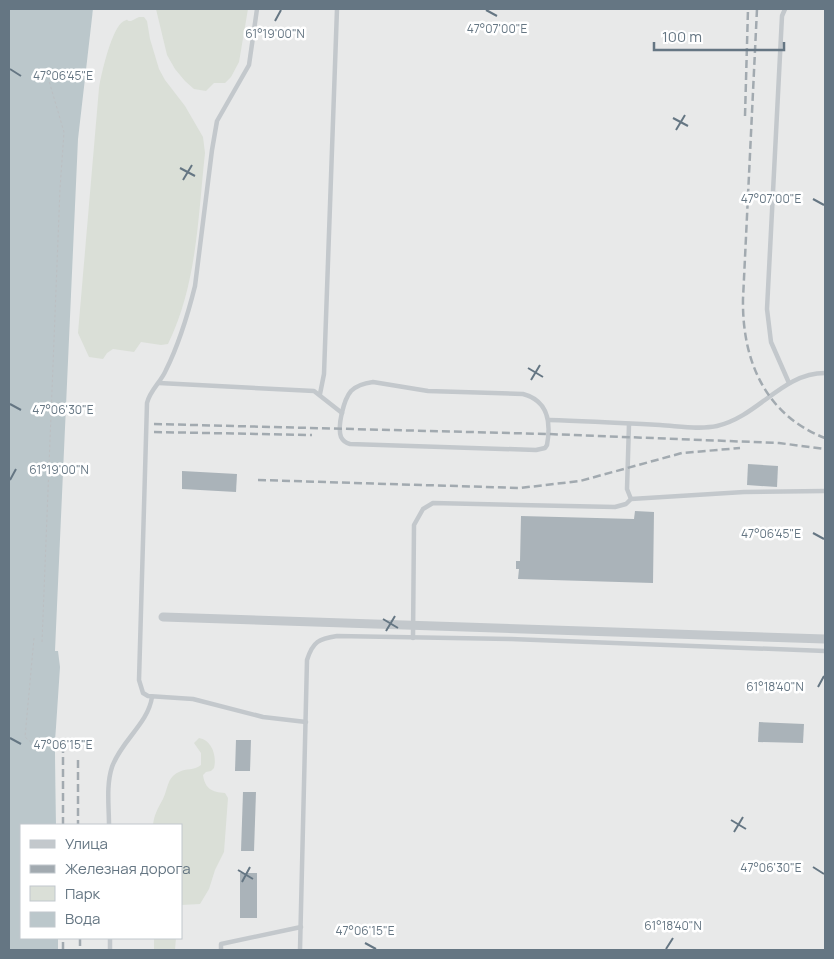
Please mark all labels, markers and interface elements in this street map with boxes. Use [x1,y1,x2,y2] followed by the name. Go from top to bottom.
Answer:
[467,20,527,37] text: 47°07'00"E
[654,20,784,52] scale bar
[245,25,305,42] text: 61°19'00"N
[662,26,702,47] text: 100 m
[33,67,93,84] text: 47°06'45"E
[741,190,801,207] text: 47°07'00"E
[32,401,94,418] text: 47°06'30"E
[29,461,89,478] text: 61°19'00"N
[741,525,801,542] text: 47°06'45"E
[746,678,804,695] text: 61°18'40"N
[34,736,93,753] text: 47°06'15"E
[20,824,182,939] legend
[65,833,108,854] text: Улица
[65,858,190,879] text: Железная дорога
[740,859,802,876] text: 47°06'30"E
[65,883,101,904] text: Парк
[65,908,100,929] text: Вода
[644,917,702,934] text: 61°18'40"N
[336,922,395,939] text: 47°06'15"E

